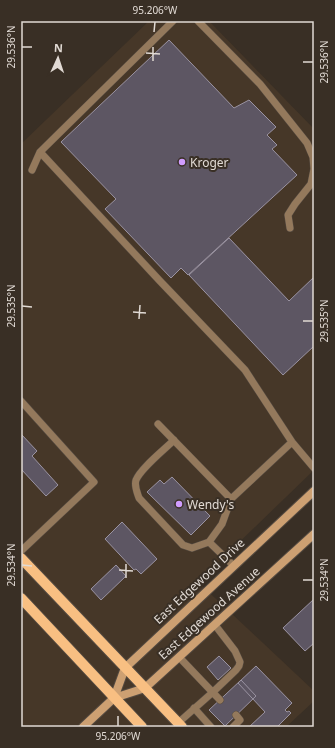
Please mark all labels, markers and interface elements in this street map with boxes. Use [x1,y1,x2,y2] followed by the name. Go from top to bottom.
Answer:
[133,3,178,17] text: 95.206°W
[4,25,18,69] text: 29.536°N
[38,38,78,78] north arrow
[54,40,63,55] text: N
[317,40,331,84] text: 29.536°N
[190,154,229,171] place label: Kroger
[177,157,187,167] marker: Kroger
[4,284,18,328] text: 29.535°N
[317,299,331,343] text: 29.535°N
[187,496,234,513] place label: Wendy's
[174,499,184,509] marker: Wendy's
[150,534,248,628] street label: East Edgewood Drive
[4,543,18,587] text: 29.534°N
[317,558,331,602] text: 29.534°N
[155,563,264,663] street label: East Edgewood Avenue
[96,729,141,743] text: 95.206°W

